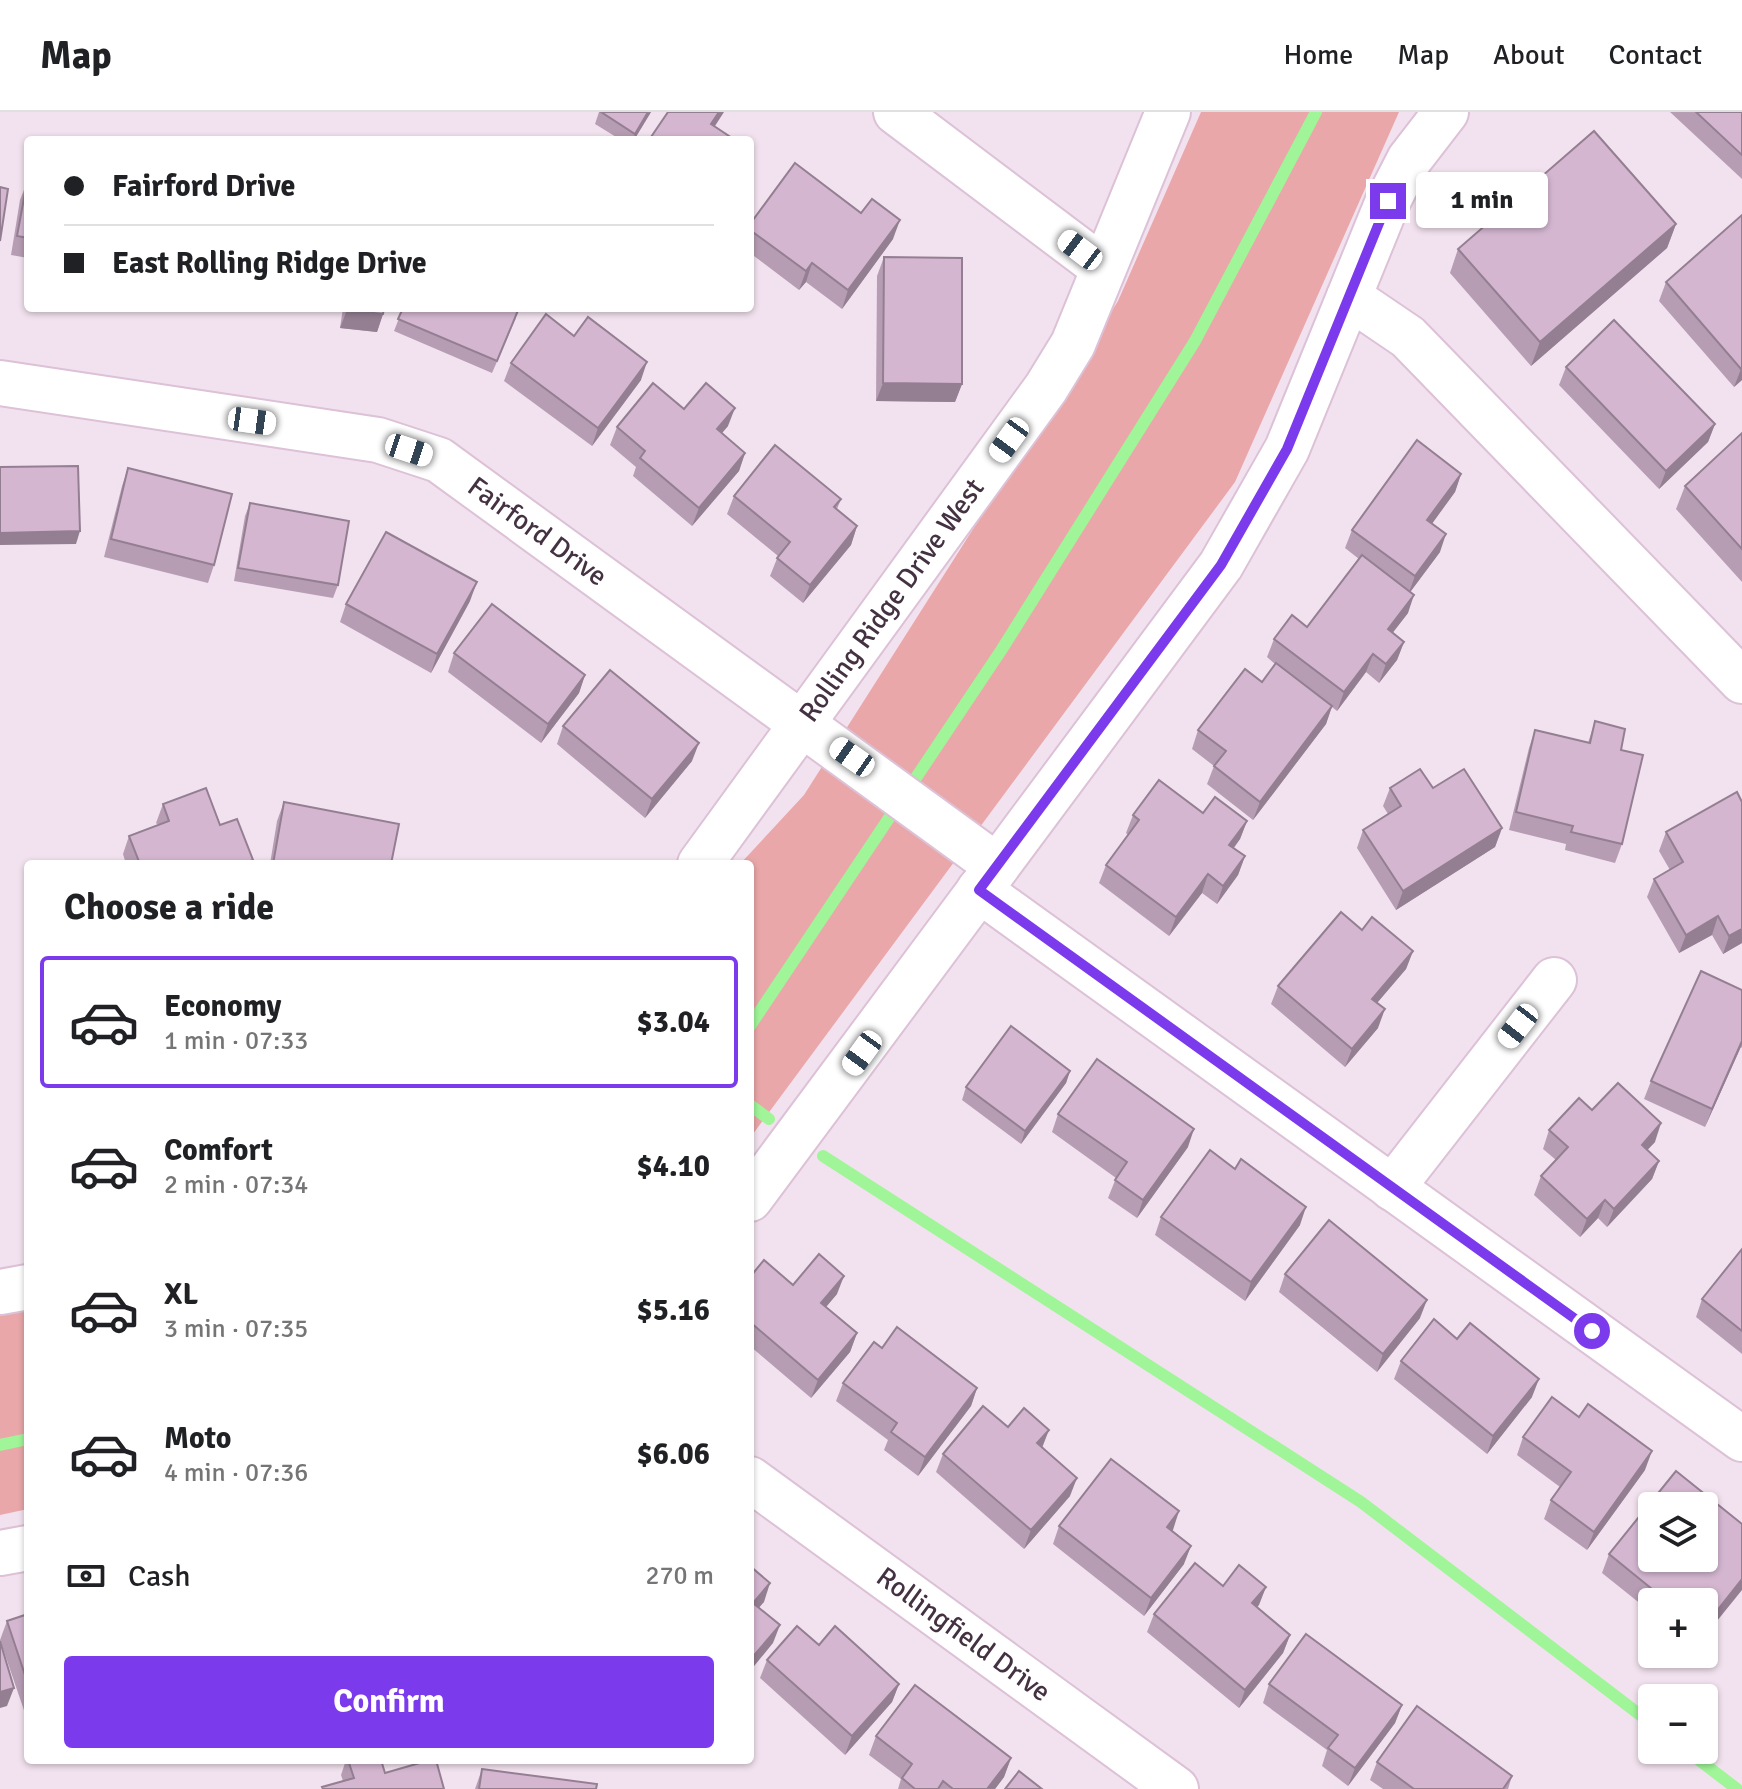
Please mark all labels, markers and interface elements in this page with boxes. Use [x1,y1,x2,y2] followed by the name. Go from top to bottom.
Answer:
[40,32,112,79] text: Map
[1284,38,1353,72] text: Home
[1397,38,1449,72] text: Map
[1493,38,1565,72] text: About
[1609,38,1702,72] text: Contact
[112,168,295,205] text: Fairford Drive
[1416,173,1548,229] callout: 1 min
[1370,183,1406,219] route end
[1451,184,1513,216] text: 1 min
[1054,226,1106,274] car
[112,245,427,282] text: East Rolling Ridge Drive
[227,406,277,436] car
[985,414,1033,466] car
[382,431,436,469] car
[461,469,614,594] street label: Fairford Drive
[792,472,992,729] street label: Rolling Ridge Drive West
[825,733,879,781] car
[64,885,274,930] text: Choose a ride
[68,986,140,1058] icon: car
[164,988,281,1025] text: Economy
[1494,1000,1542,1052] car
[637,1004,710,1041] text: $3.04
[164,1025,308,1057] text: 1 min · 07:33
[838,1027,886,1079] car
[68,1130,140,1202] icon: car
[164,1132,273,1169] text: Comfort
[637,1148,710,1185] text: $4.10
[164,1169,308,1201] text: 2 min · 07:34
[68,1274,140,1346] icon: car
[164,1276,198,1313] text: XL
[637,1292,710,1329] text: $5.16
[164,1313,308,1345] text: 3 min · 07:35
[1574,1313,1610,1349] route start
[68,1418,140,1490] icon: car
[164,1420,231,1457] text: Moto
[637,1436,710,1473] text: $6.06
[164,1457,308,1489] text: 4 min · 07:36
[1638,1492,1718,1764] map controls
[1638,1492,1718,1572] button: layers
[64,1554,108,1598] icon: cash
[128,1558,191,1595] text: Cash
[645,1560,714,1592] text: 270 m
[870,1560,1057,1709] street label: Rollingfield Drive
[1638,1588,1718,1668] button: +
[64,1656,714,1748] button: Confirm
[1638,1684,1718,1764] button: −

